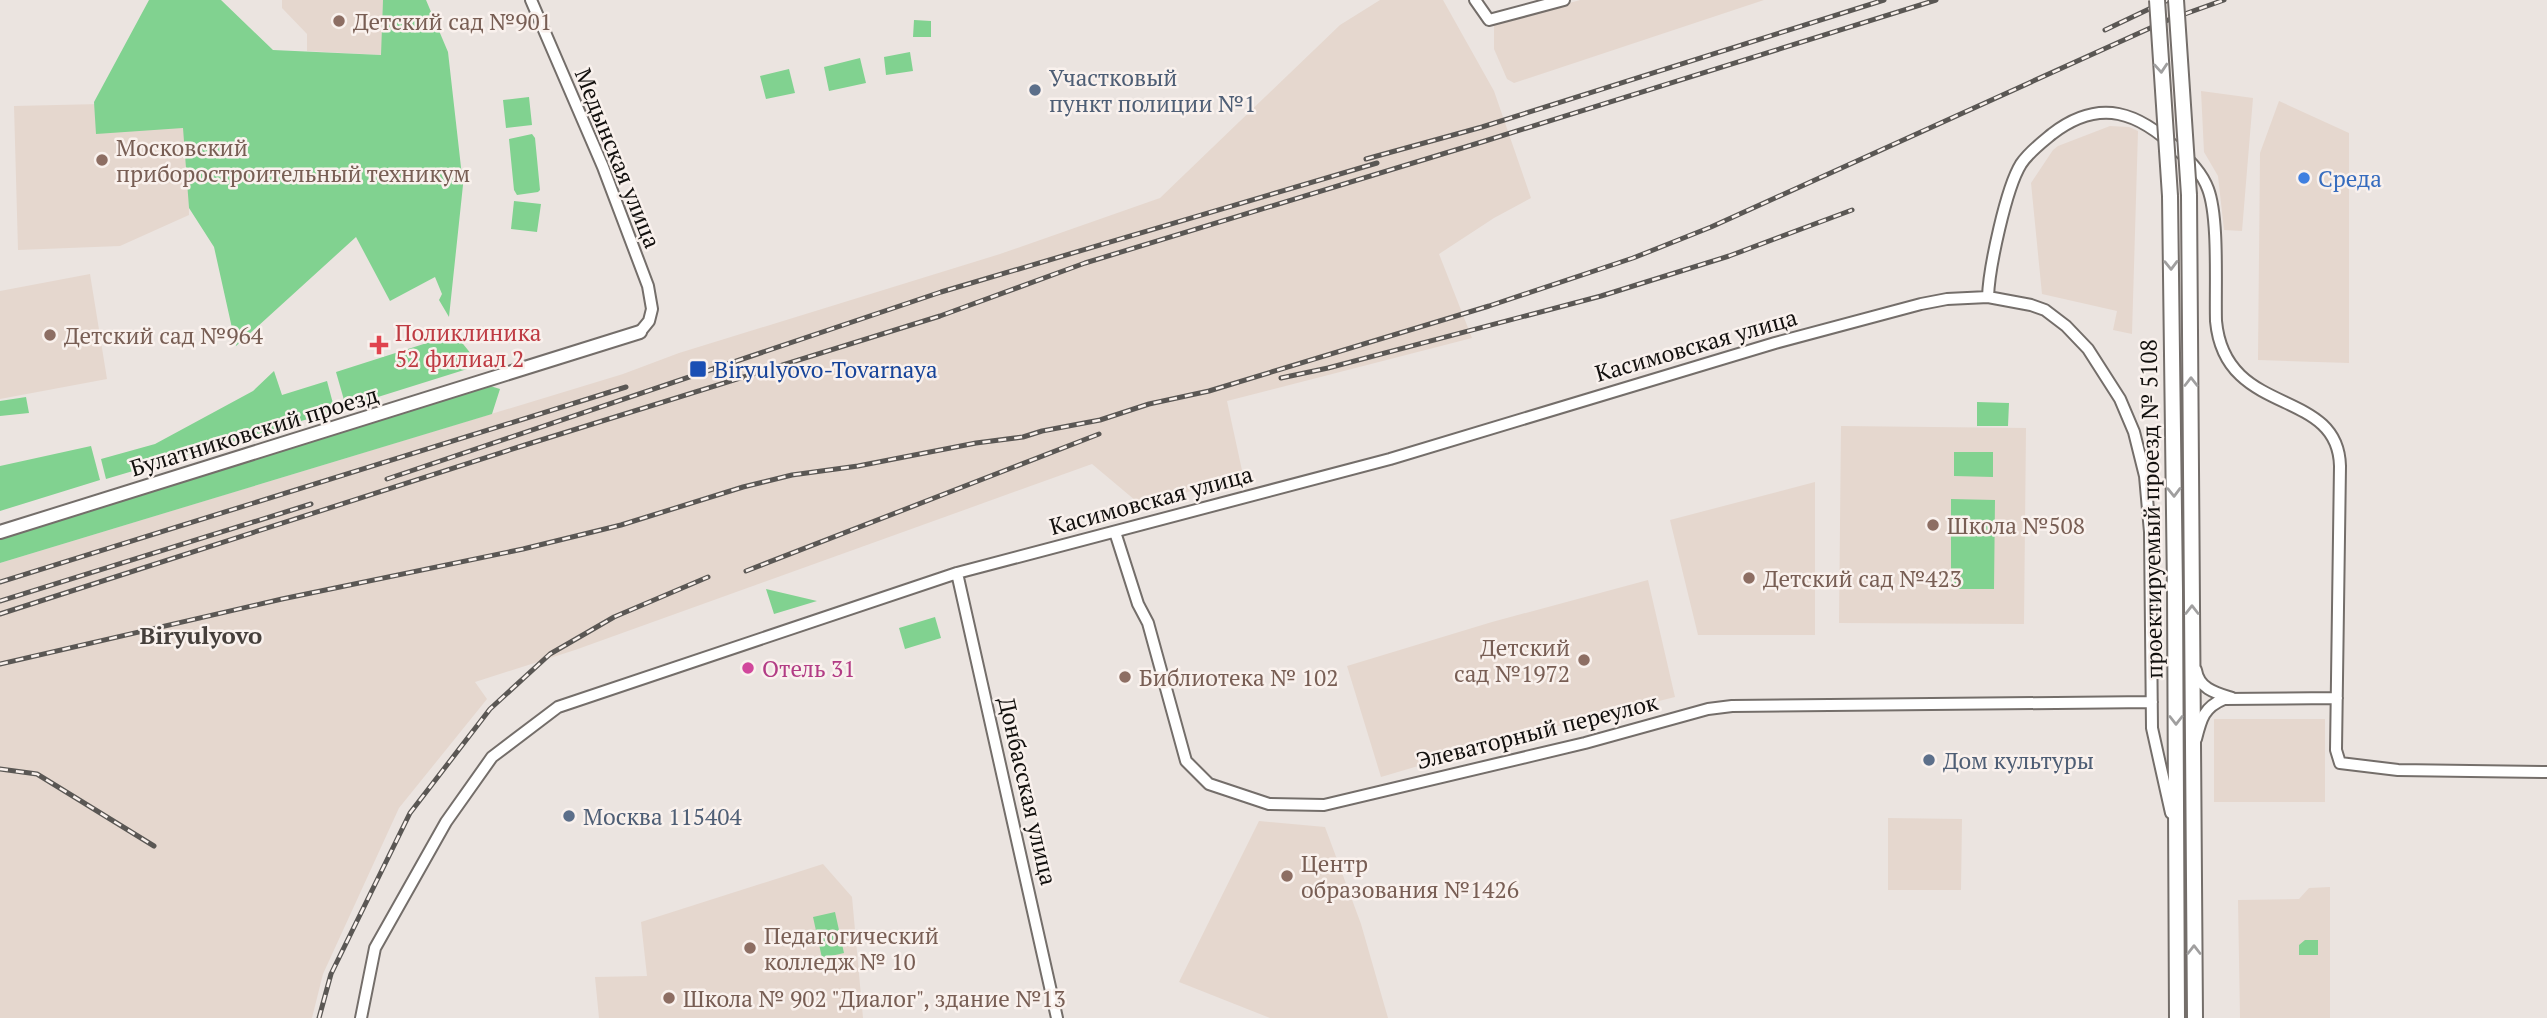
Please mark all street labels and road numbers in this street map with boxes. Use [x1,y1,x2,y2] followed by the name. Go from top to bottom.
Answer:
[568,63,668,253] street label: Медынская улица
[1591,301,1801,389] street label: Касимовская улица
[2133,339,2169,679] street label: проектируемый проезд № 5108
[126,378,382,484] street label: Булатниковский проезд
[1046,458,1256,542] street label: Касимовская улица
[1413,686,1662,776] street label: Элеваторный переулок
[991,694,1065,889] street label: Донбасская улица

